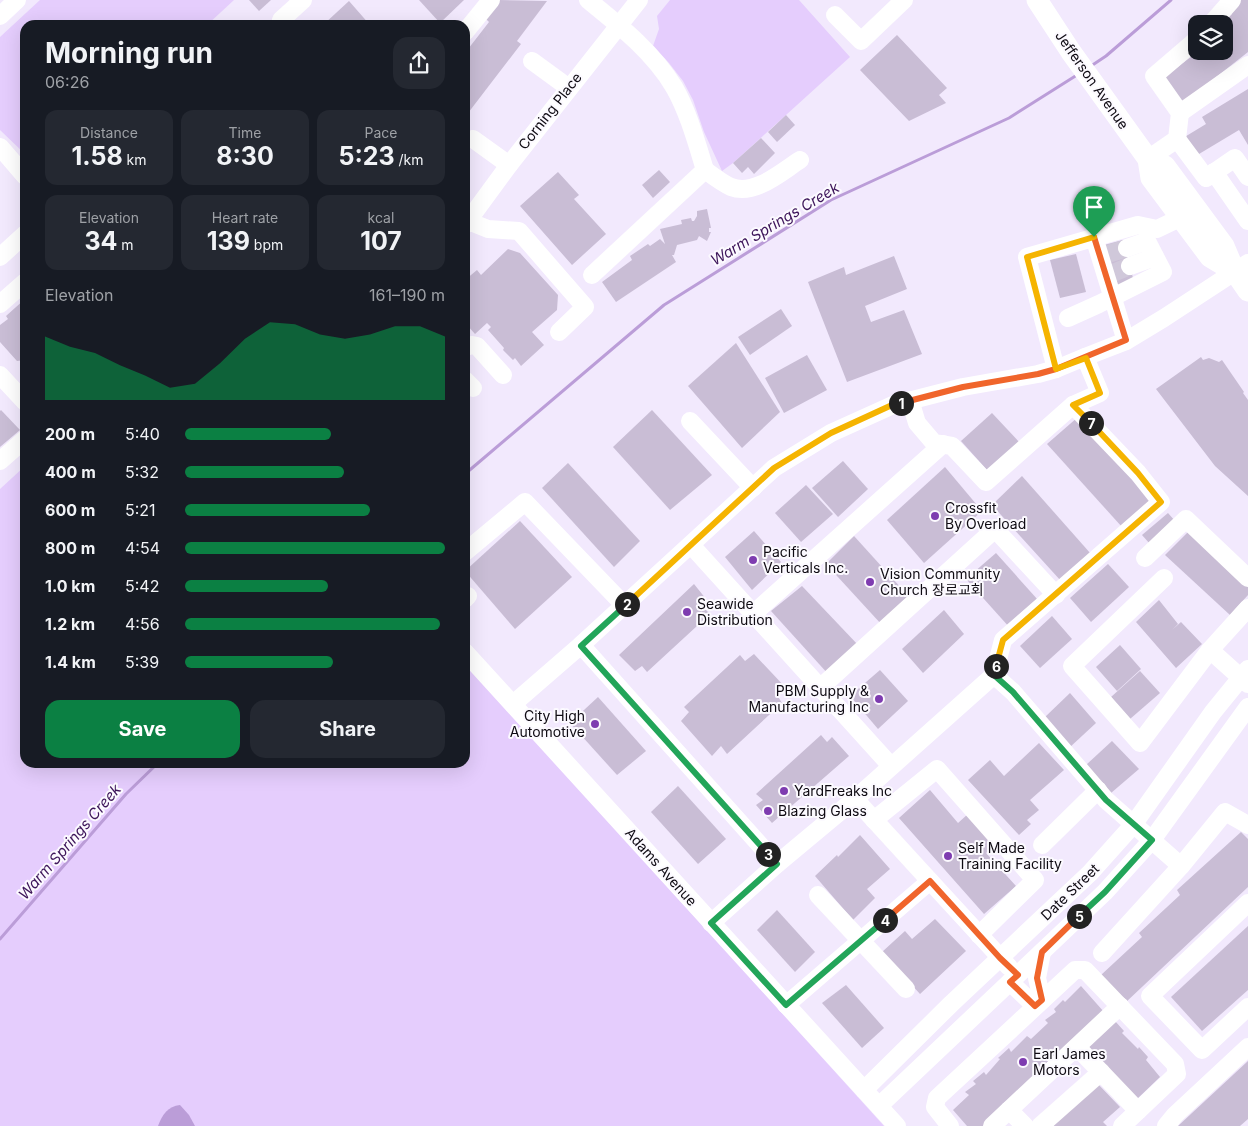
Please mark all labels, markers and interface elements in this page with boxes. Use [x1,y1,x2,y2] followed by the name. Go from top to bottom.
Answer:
[1188,15,1233,60] map controls
[1188,15,1233,60] button: layers
[1052,27,1133,132] street label: Jefferson Avenue
[45,36,213,70] text: Morning run
[393,37,445,89] button: share
[514,69,585,153] street label: Corning Place
[45,72,89,92] text: 06:26
[80,124,138,141] text: Distance
[229,124,261,141] text: Time
[365,124,397,141] text: Pace
[71,141,123,171] text: 1.58
[216,141,274,171] text: 8:30
[338,141,395,171] text: 5:23
[123,151,147,168] text: km
[395,151,424,168] text: /km
[707,177,843,270] water label: Warm Springs Creek
[1073,186,1115,237] pin
[1080,193,1108,221] icon: arrive
[79,209,139,226] text: Elevation
[212,209,278,226] text: Heart rate
[368,209,394,226] text: kcal
[84,226,117,256] text: 34
[207,226,250,256] text: 139
[360,226,402,256] text: 107
[117,236,134,253] text: m
[250,236,283,253] text: bpm
[45,285,114,305] text: Elevation
[369,285,445,305] text: 161–190 m
[888,390,914,416] pin: 1
[898,395,905,412] text: 1
[1078,410,1104,436] pin: 7
[1087,415,1096,432] text: 7
[45,424,95,444] text: 200 m
[125,424,160,444] text: 5:40
[45,462,96,482] text: 400 m
[125,462,159,482] text: 5:32
[945,499,1026,532] place label: Crossfit By Overload
[45,500,95,520] text: 600 m
[125,500,156,520] text: 5:21
[929,510,941,522] marker: Crossfit By Overload
[45,538,95,558] text: 800 m
[125,538,160,558] text: 4:54
[763,543,848,576] place label: Pacific Verticals Inc.
[747,554,759,566] marker: Pacific Verticals Inc.
[880,565,1000,598] place label: Vision Community Church 장로교회
[45,576,95,596] text: 1.0 km
[125,576,159,596] text: 5:42
[864,576,876,588] marker: Vision Community Church 장로교회
[614,592,640,616] pin: 2
[697,595,773,628] place label: Seawide Distribution
[623,596,632,613] text: 2
[681,606,693,618] marker: Seawide Distribution
[45,614,95,634] text: 1.2 km
[125,614,160,634] text: 4:56
[45,652,96,672] text: 1.4 km
[125,652,159,672] text: 5:39
[984,654,1008,678] pin: 6
[992,658,1001,675] text: 6
[749,682,869,715] place label: PBM Supply & Manufacturing Inc
[873,693,885,705] marker: PBM Supply & Manufacturing Inc
[45,700,240,758] button: Save
[250,700,445,758] button: Share
[510,707,585,740] place label: City High Automotive
[589,718,601,730] marker: City High Automotive
[14,779,125,903] water label: Warm Springs Creek
[794,782,892,799] place label: YardFreaks Inc
[778,785,790,797] marker: YardFreaks Inc
[778,802,867,819] place label: Blazing Glass
[762,805,774,817] marker: Blazing Glass
[622,824,701,909] street label: Adams Avenue
[958,839,1062,872] place label: Self Made Training Facility
[756,842,780,866] pin: 3
[764,846,773,863] text: 3
[942,850,954,862] marker: Self Made Training Facility
[1037,860,1102,923] street label: Date Street
[1066,904,1092,928] pin: 5
[872,908,898,932] pin: 4
[1075,908,1084,925] text: 5
[881,912,890,929] text: 4
[1033,1045,1106,1078] place label: Earl James Motors
[1017,1056,1029,1068] marker: Earl James Motors

